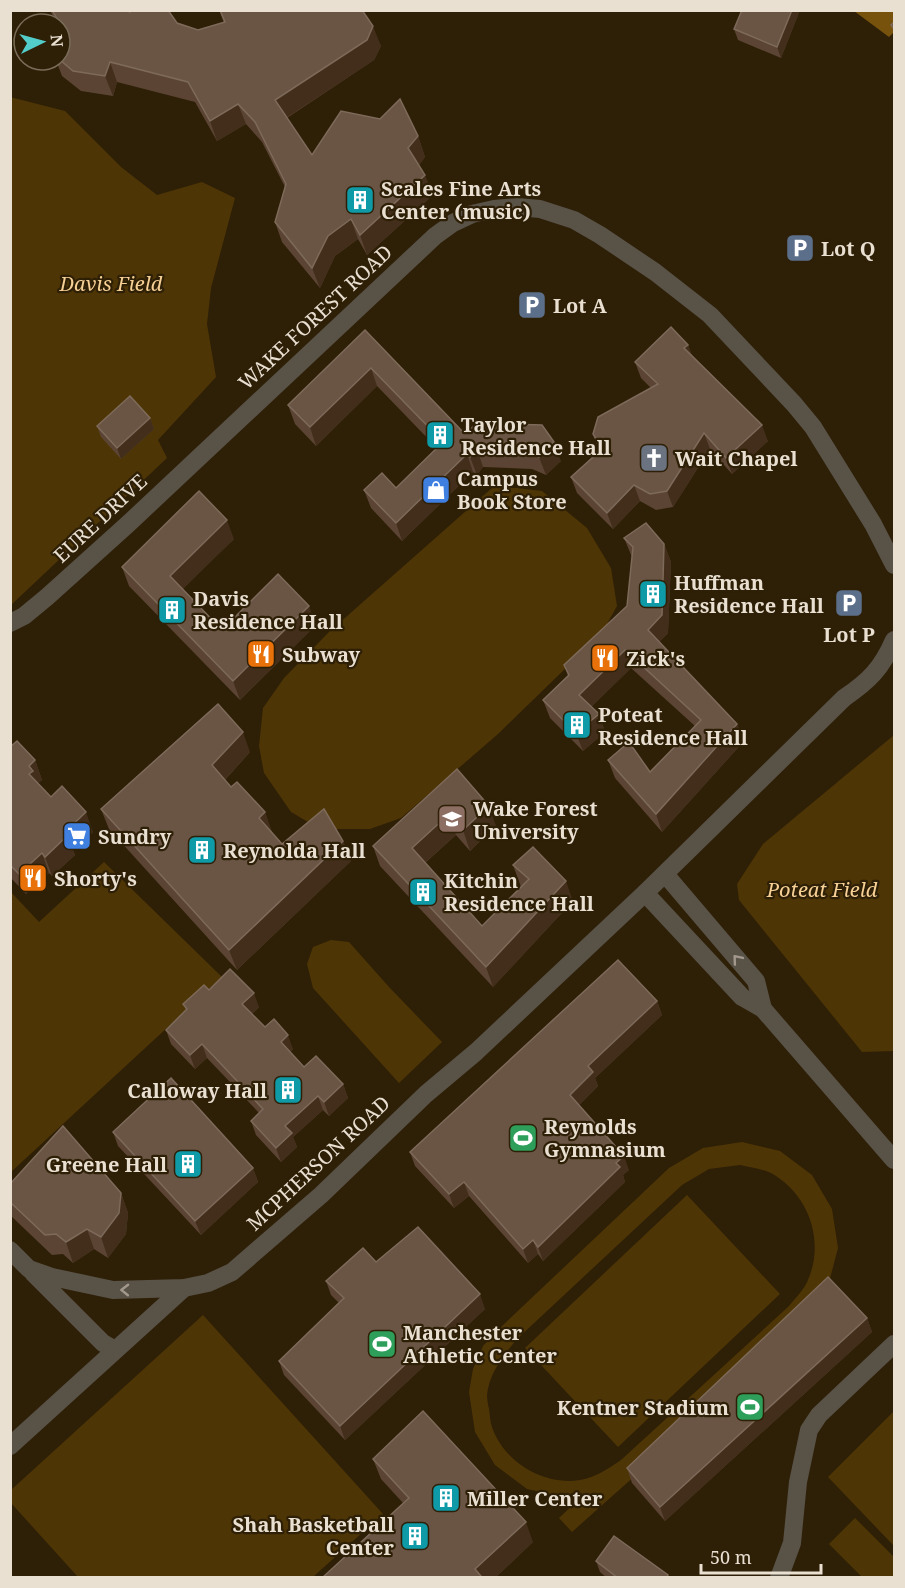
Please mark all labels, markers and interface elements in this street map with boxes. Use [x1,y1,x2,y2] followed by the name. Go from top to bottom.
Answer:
[12,12,72,72] north arrow
[45,33,68,48] text: N
[381,175,541,225] place label: Scales Fine Arts Center (music)
[344,184,376,216] building icon: Scales Fine Arts Center (music)
[784,232,816,264] parking icon: Lot Q
[821,235,875,262] place label: Lot Q
[232,238,398,396] street label: WAKE FOREST ROAD
[59,270,163,297] park label: Davis Field
[516,289,548,321] parking icon: Lot A
[553,292,608,319] place label: Lot A
[461,411,611,461] place label: Taylor Residence Hall
[424,419,456,451] building icon: Taylor Residence Hall
[638,442,670,474] church icon: Wait Chapel
[675,445,798,472] place label: Wait Chapel
[457,465,567,515] place label: Campus Book Store
[47,468,153,568] street label: EURE DRIVE
[420,474,452,506] shop icon: Campus Book Store
[674,569,824,619] place label: Huffman Residence Hall
[637,578,669,610] building icon: Huffman Residence Hall
[193,585,343,635] place label: Davis Residence Hall
[833,587,865,619] parking icon: Lot P
[156,594,188,626] building icon: Davis Residence Hall
[823,621,875,648] place label: Lot P
[245,638,277,670] restaurant icon: Subway
[282,641,361,668] place label: Subway
[589,642,621,674] restaurant icon: Zick's
[626,645,685,672] place label: Zick's
[598,701,748,751] place label: Poteat Residence Hall
[561,709,593,741] building icon: Poteat Residence Hall
[473,795,598,845] place label: Wake Forest University
[436,803,468,835] school or university icon: Wake Forest University
[61,820,93,852] supermarket icon: Sundry
[98,823,172,850] place label: Sundry
[186,834,218,866] building icon: Reynolda Hall
[223,837,366,864] place label: Reynolda Hall
[17,862,49,894] restaurant icon: Shorty's
[54,865,137,892] place label: Shorty's
[444,867,594,917] place label: Kitchin Residence Hall
[407,876,439,908] building icon: Kitchin Residence Hall
[766,876,878,903] park label: Poteat Field
[733,954,744,965] one-way arrow
[272,1074,304,1106] building icon: Calloway Hall
[127,1077,267,1104] place label: Calloway Hall
[241,1090,395,1236] street label: MCPHERSON ROAD
[544,1113,666,1163] place label: Reynolds Gymnasium
[507,1122,539,1154] sports icon: Reynolds Gymnasium
[172,1148,204,1180] building icon: Greene Hall
[46,1151,167,1178] place label: Greene Hall
[121,1284,130,1296] one-way arrow
[403,1319,558,1369] place label: Manchester Athletic Center
[366,1328,398,1360] sports icon: Manchester Athletic Center
[734,1391,766,1423] sports icon: Kentner Stadium
[557,1394,729,1421] place label: Kentner Stadium
[430,1482,462,1514] building icon: Miller Center
[467,1485,603,1512] place label: Miller Center
[233,1511,395,1561] place label: Shah Basketball Center
[399,1520,431,1552] building icon: Shah Basketball Center
[701,1537,821,1575] scale bar
[710,1545,752,1569] text: 50 m

